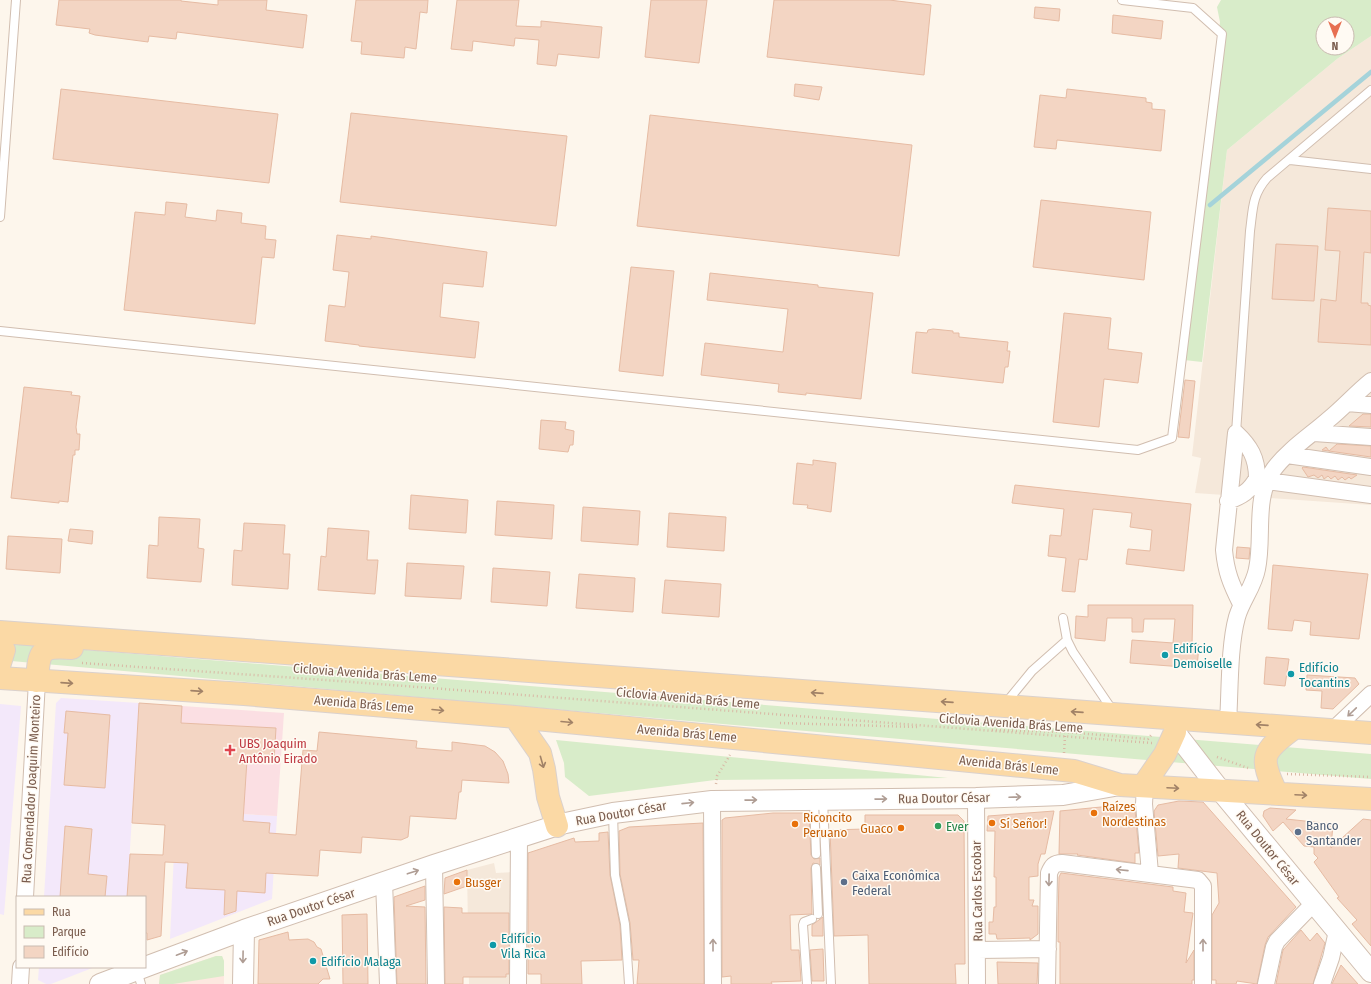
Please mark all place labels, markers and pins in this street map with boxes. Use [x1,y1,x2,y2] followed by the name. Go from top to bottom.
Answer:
[1173,641,1232,671] place label: Edifício Demoiselle
[1160,650,1170,660] marker: Edifício Demoiselle
[1299,660,1350,690] place label: Edifício Tocantins
[1286,669,1296,679] marker: Edifício Tocantins
[239,736,317,766] place label: UBS Joaquim Antônio Eirado
[224,744,236,756] marker: UBS Joaquim Antônio Eirado
[1102,799,1167,829] place label: Raízes Nordestinas
[1089,808,1099,818] marker: Raízes Nordestinas
[803,810,852,840] place label: Riconcito Peruano
[1000,816,1047,831] place label: Sí Señor!
[987,818,997,828] marker: Sí Señor!
[1306,818,1361,848] place label: Banco Santander
[790,819,800,829] marker: Riconcito Peruano
[946,819,969,834] place label: Ever
[860,821,893,836] place label: Guaco
[933,821,943,831] marker: Ever
[896,823,906,833] marker: Guaco
[1293,827,1303,837] marker: Banco Santander
[852,868,940,898] place label: Caixa Econômica Federal
[465,875,502,890] place label: Busger
[452,877,462,887] marker: Busger
[839,877,849,887] marker: Caixa Econômica Federal
[501,931,546,961] place label: Edifício Vila Rica
[488,940,498,950] marker: Edifício Vila Rica
[321,954,401,969] place label: Edifício Malaga
[308,956,318,966] marker: Edifício Malaga

